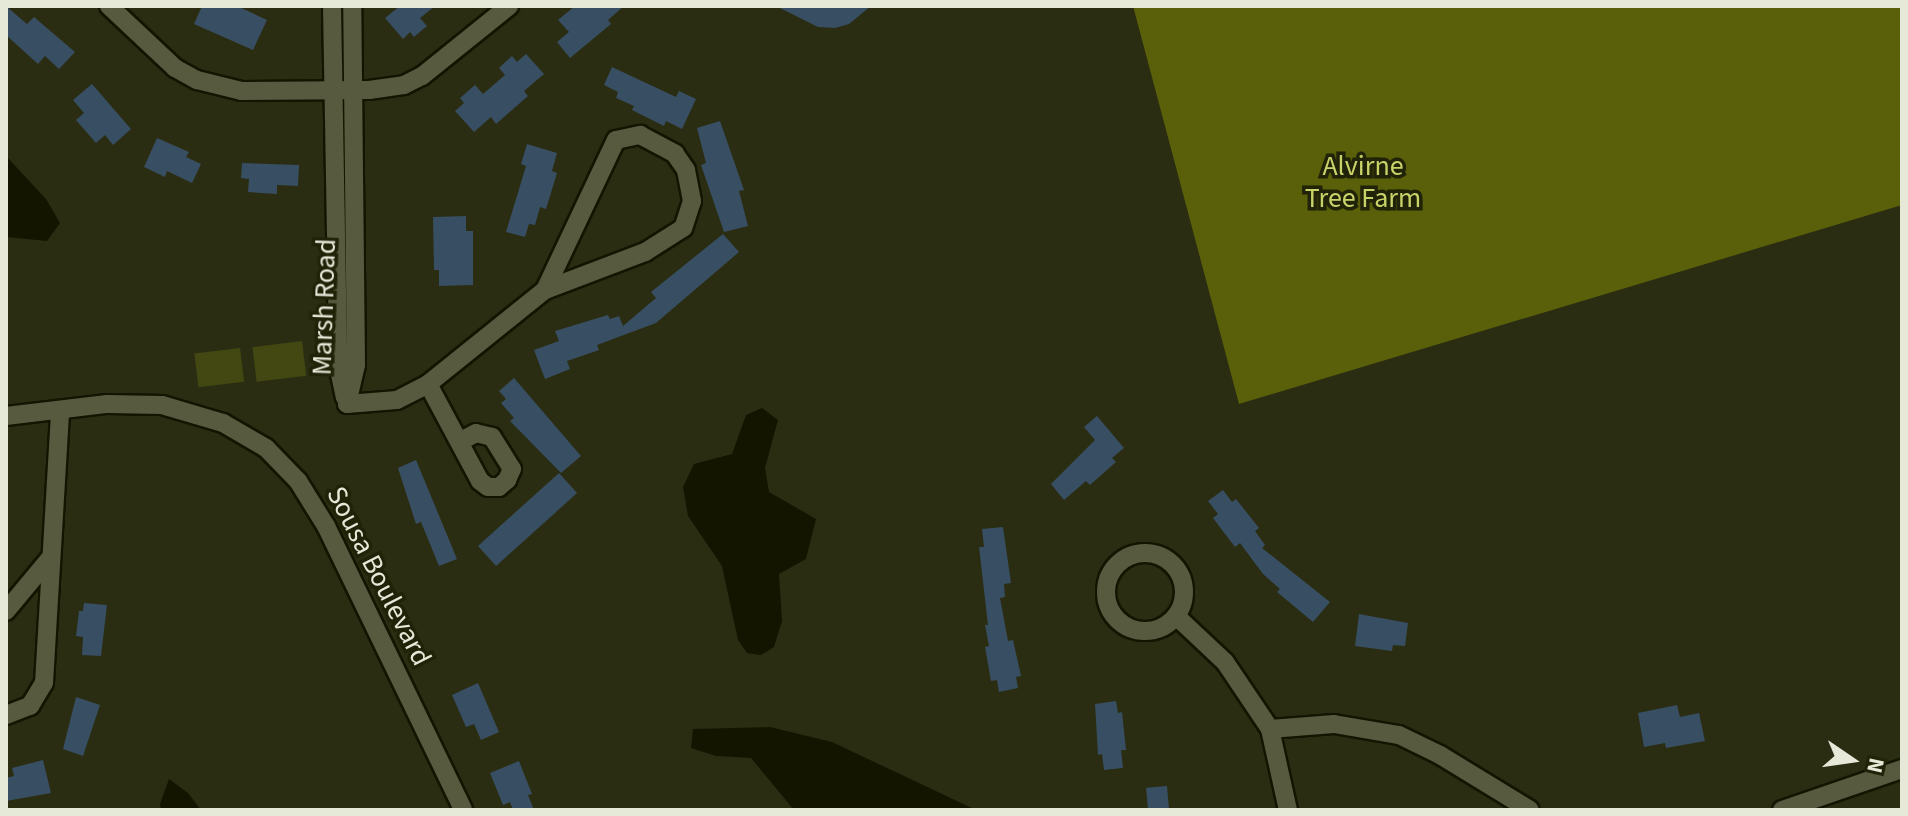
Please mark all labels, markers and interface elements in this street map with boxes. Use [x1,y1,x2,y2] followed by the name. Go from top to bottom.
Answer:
[1305,149,1421,215] park label: Alvirne Tree Farm
[305,238,343,376] street label: Marsh Road
[319,481,439,671] street label: Sousa Boulevard
[1812,720,1892,800] north arrow
[1858,755,1893,776] text: N

